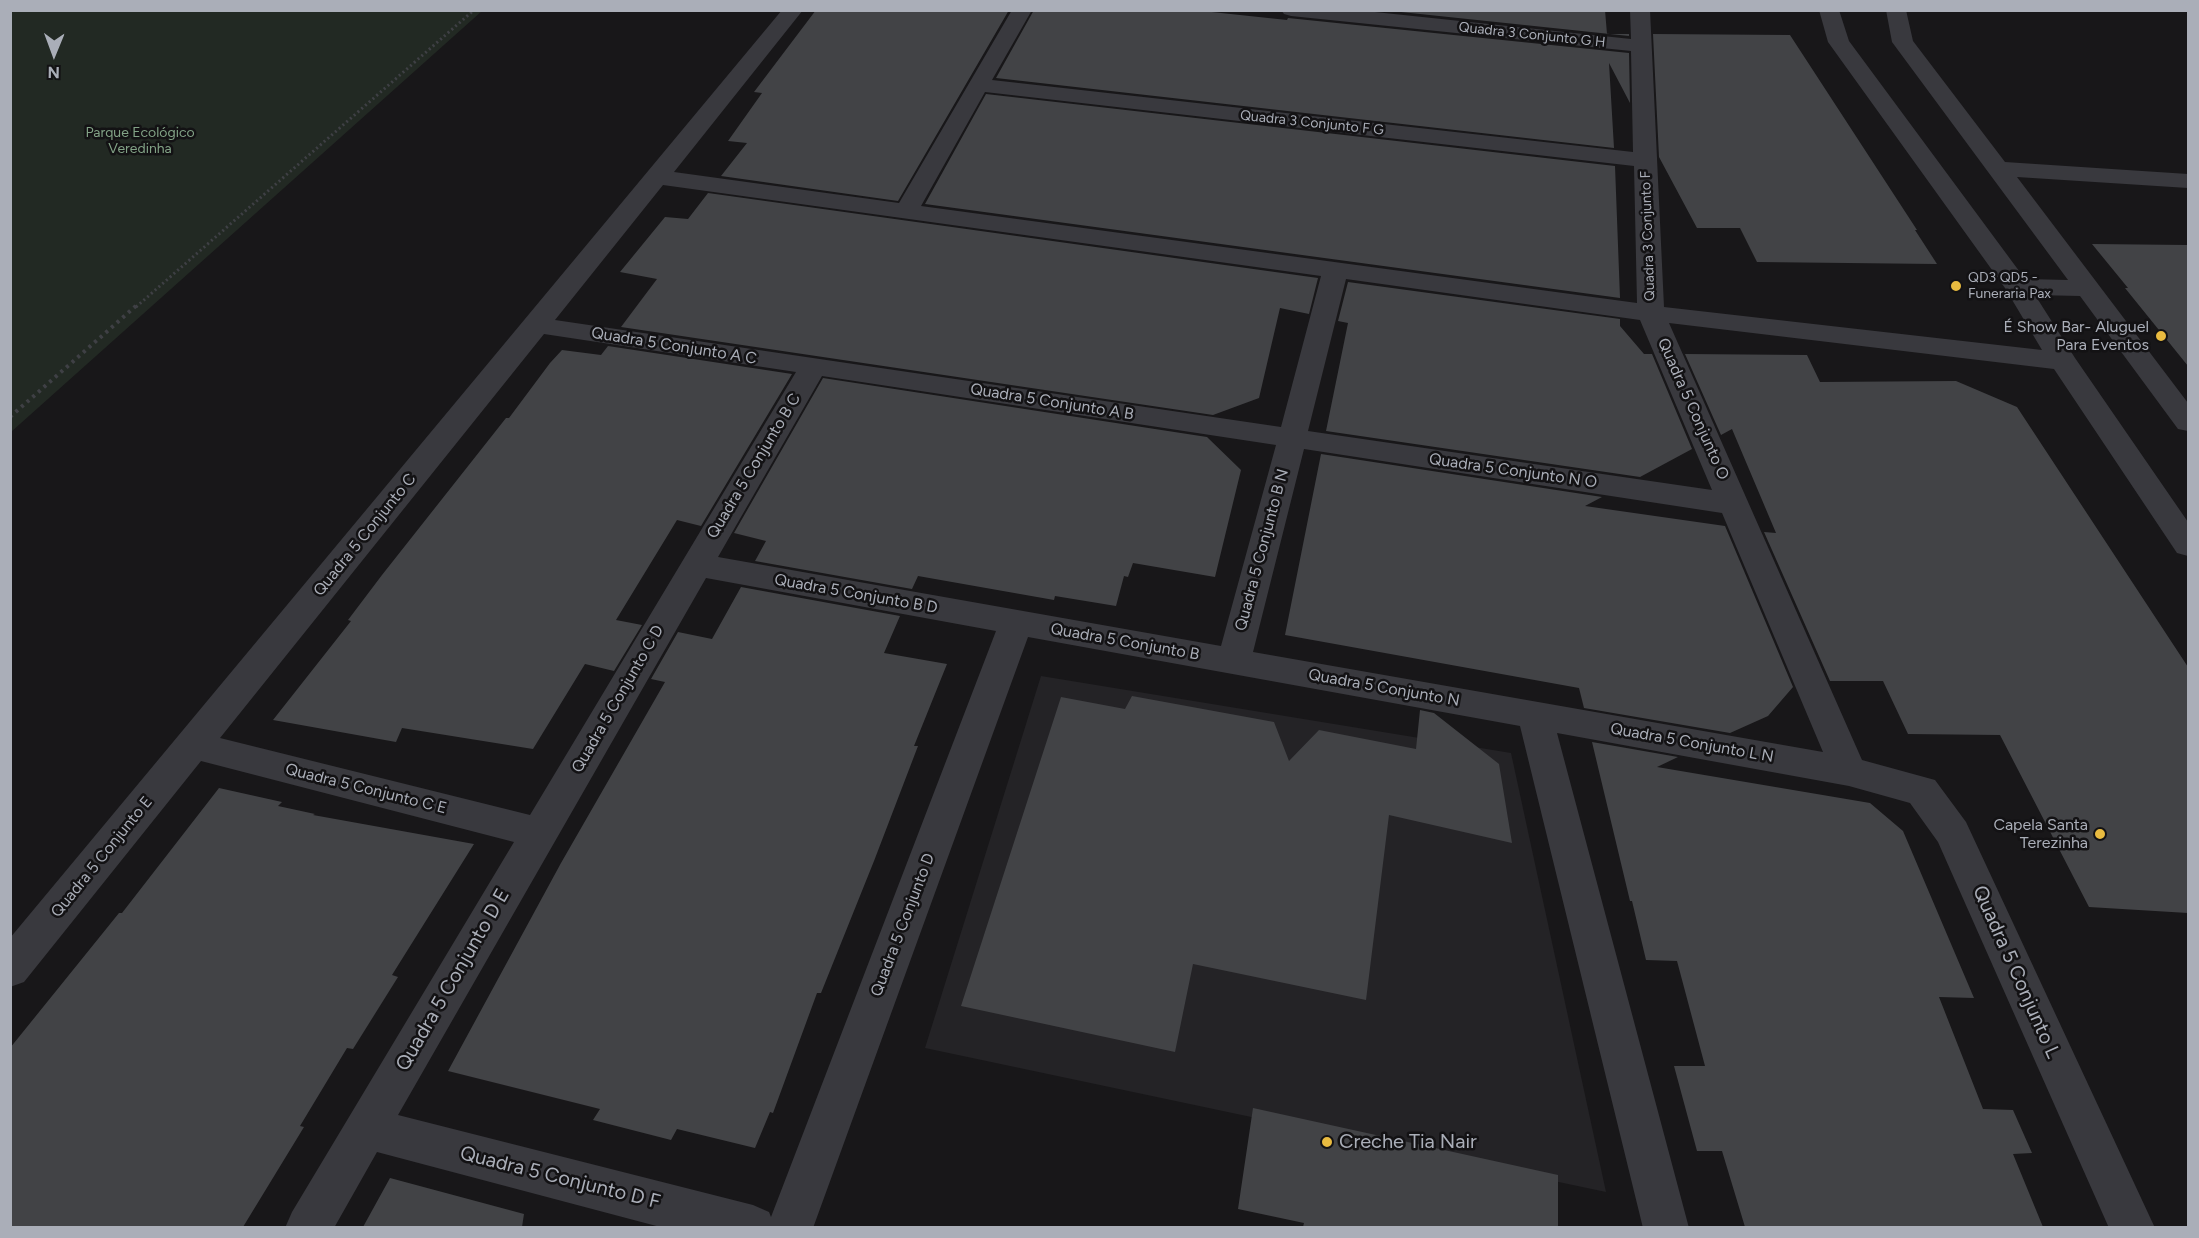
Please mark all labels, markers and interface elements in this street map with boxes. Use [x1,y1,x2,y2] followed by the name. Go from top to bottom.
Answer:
[1458,19,1606,51] street label: Quadra 3 Conjunto G H
[24,24,84,84] north arrow
[47,63,60,82] text: N
[1239,107,1385,139] street label: Quadra 3 Conjunto F G
[85,125,195,158] park label: Parque Ecológico Veredinha
[1637,171,1659,301] street label: Quadra 3 Conjunto F
[1968,270,2051,302] place label: QD3 QD5 - Funeraria Pax
[1949,279,1963,293] marker: QD3 QD5 - Funeraria Pax
[2003,317,2149,355] place label: É Show Bar- Aluguel Para Eventos
[590,323,758,369] street label: Quadra 5 Conjunto A C
[2154,329,2168,343] marker: É Show Bar- Aluguel Para Eventos
[1653,335,1733,483] street label: Quadra 5 Conjunto O
[969,380,1135,424] street label: Quadra 5 Conjunto A B
[703,390,805,542] street label: Quadra 5 Conjunto B C
[1428,450,1598,492] street label: Quadra 5 Conjunto N O
[1231,467,1293,633] street label: Quadra 5 Conjunto B N
[310,470,420,600] street label: Quadra 5 Conjunto C
[773,570,939,618] street label: Quadra 5 Conjunto B D
[1049,619,1201,665] street label: Quadra 5 Conjunto B
[568,622,668,776] street label: Quadra 5 Conjunto C D
[1307,665,1461,711] street label: Quadra 5 Conjunto N
[1609,719,1775,767] street label: Quadra 5 Conjunto L N
[283,760,449,818] street label: Quadra 5 Conjunto C E
[47,793,157,921] street label: Quadra 5 Conjunto E
[1993,815,2088,853] place label: Capela Santa Terezinha
[2093,827,2107,841] marker: Capela Santa Terezinha
[867,851,939,999] street label: Quadra 5 Conjunto D
[1967,882,2065,1062] street label: Quadra 5 Conjunto L
[391,885,515,1075] street label: Quadra 5 Conjunto D E
[1339,1130,1477,1154] place label: Creche Tia Nair
[1320,1135,1334,1149] marker: Creche Tia Nair
[457,1141,663,1215] street label: Quadra 5 Conjunto D F

